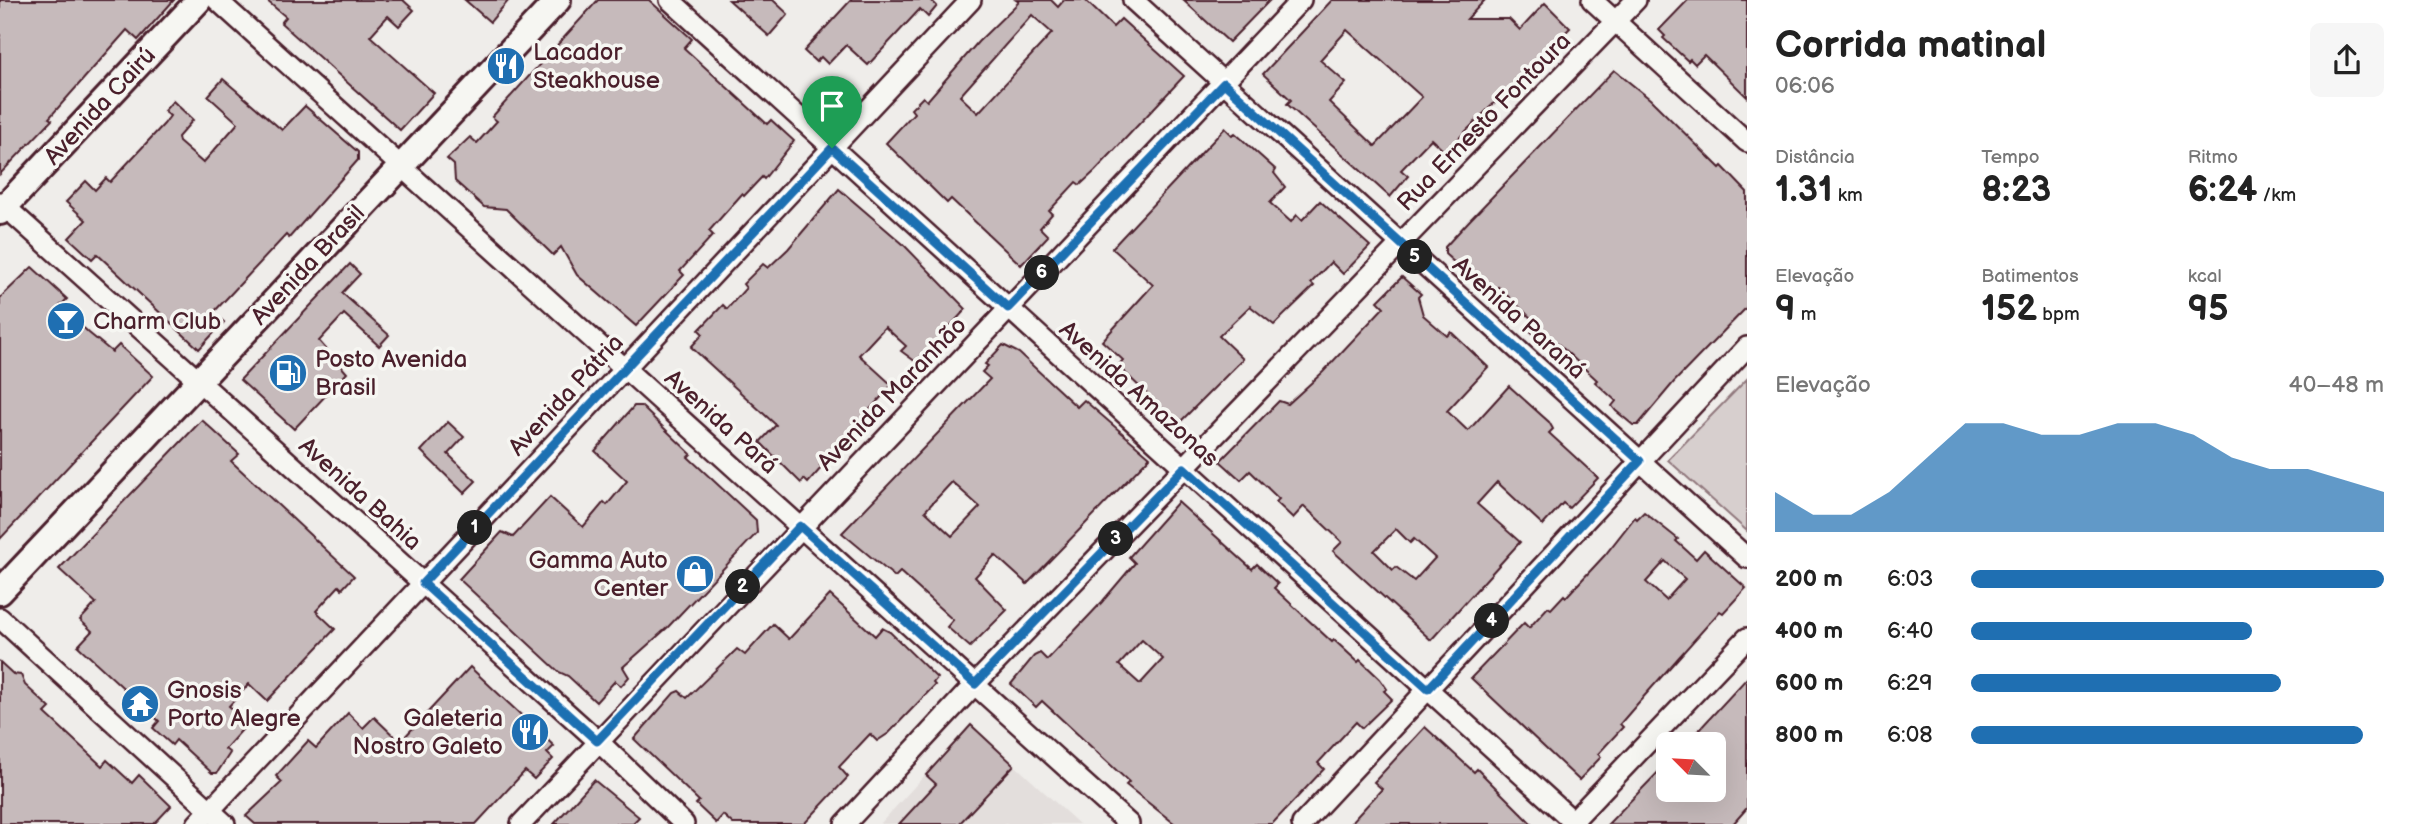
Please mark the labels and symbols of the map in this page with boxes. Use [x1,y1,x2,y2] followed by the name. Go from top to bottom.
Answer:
[1391,27,1577,217] street label: Rua Ernesto Fontoura
[533,38,660,95] place label: Lacador Steakhouse
[38,41,162,171] street label: Avenida Cairú
[485,45,527,87] restaurant icon: Lacador Steakhouse
[802,76,862,148] pin
[245,199,371,331] street label: Avenida Brasil
[1398,240,1432,274] pin: 5
[1446,251,1592,385] street label: Avenida Paraná
[1024,256,1060,290] pin: 6
[45,300,87,342] bar icon: Charm Club
[93,307,221,336] place label: Charm Club
[811,311,973,477] street label: Avenida Maranhão
[1053,315,1225,473] street label: Avenida Amazonas
[502,328,630,462] street label: Avenida Pátria
[315,345,467,402] place label: Posto Avenida Brasil
[267,352,309,394] fuel station icon: Posto Avenida Brasil
[659,364,783,480] street label: Avenida Pará
[293,431,427,557] street label: Avenida Bahia
[458,510,492,546] pin: 1
[1098,522,1134,556] pin: 3
[529,546,668,603] place label: Gamma Auto Center
[674,553,716,595] shop icon: Gamma Auto Center
[726,570,760,604] pin: 2
[1474,604,1510,638] pin: 4
[167,676,301,733] place label: Gnosis Porto Alegre
[119,683,161,725] temple icon: Gnosis Porto Alegre
[352,704,503,761] place label: Galeteria Nostro Galeto
[509,711,551,753] restaurant icon: Galeteria Nostro Galeto
[1656,732,1726,802] north arrow

